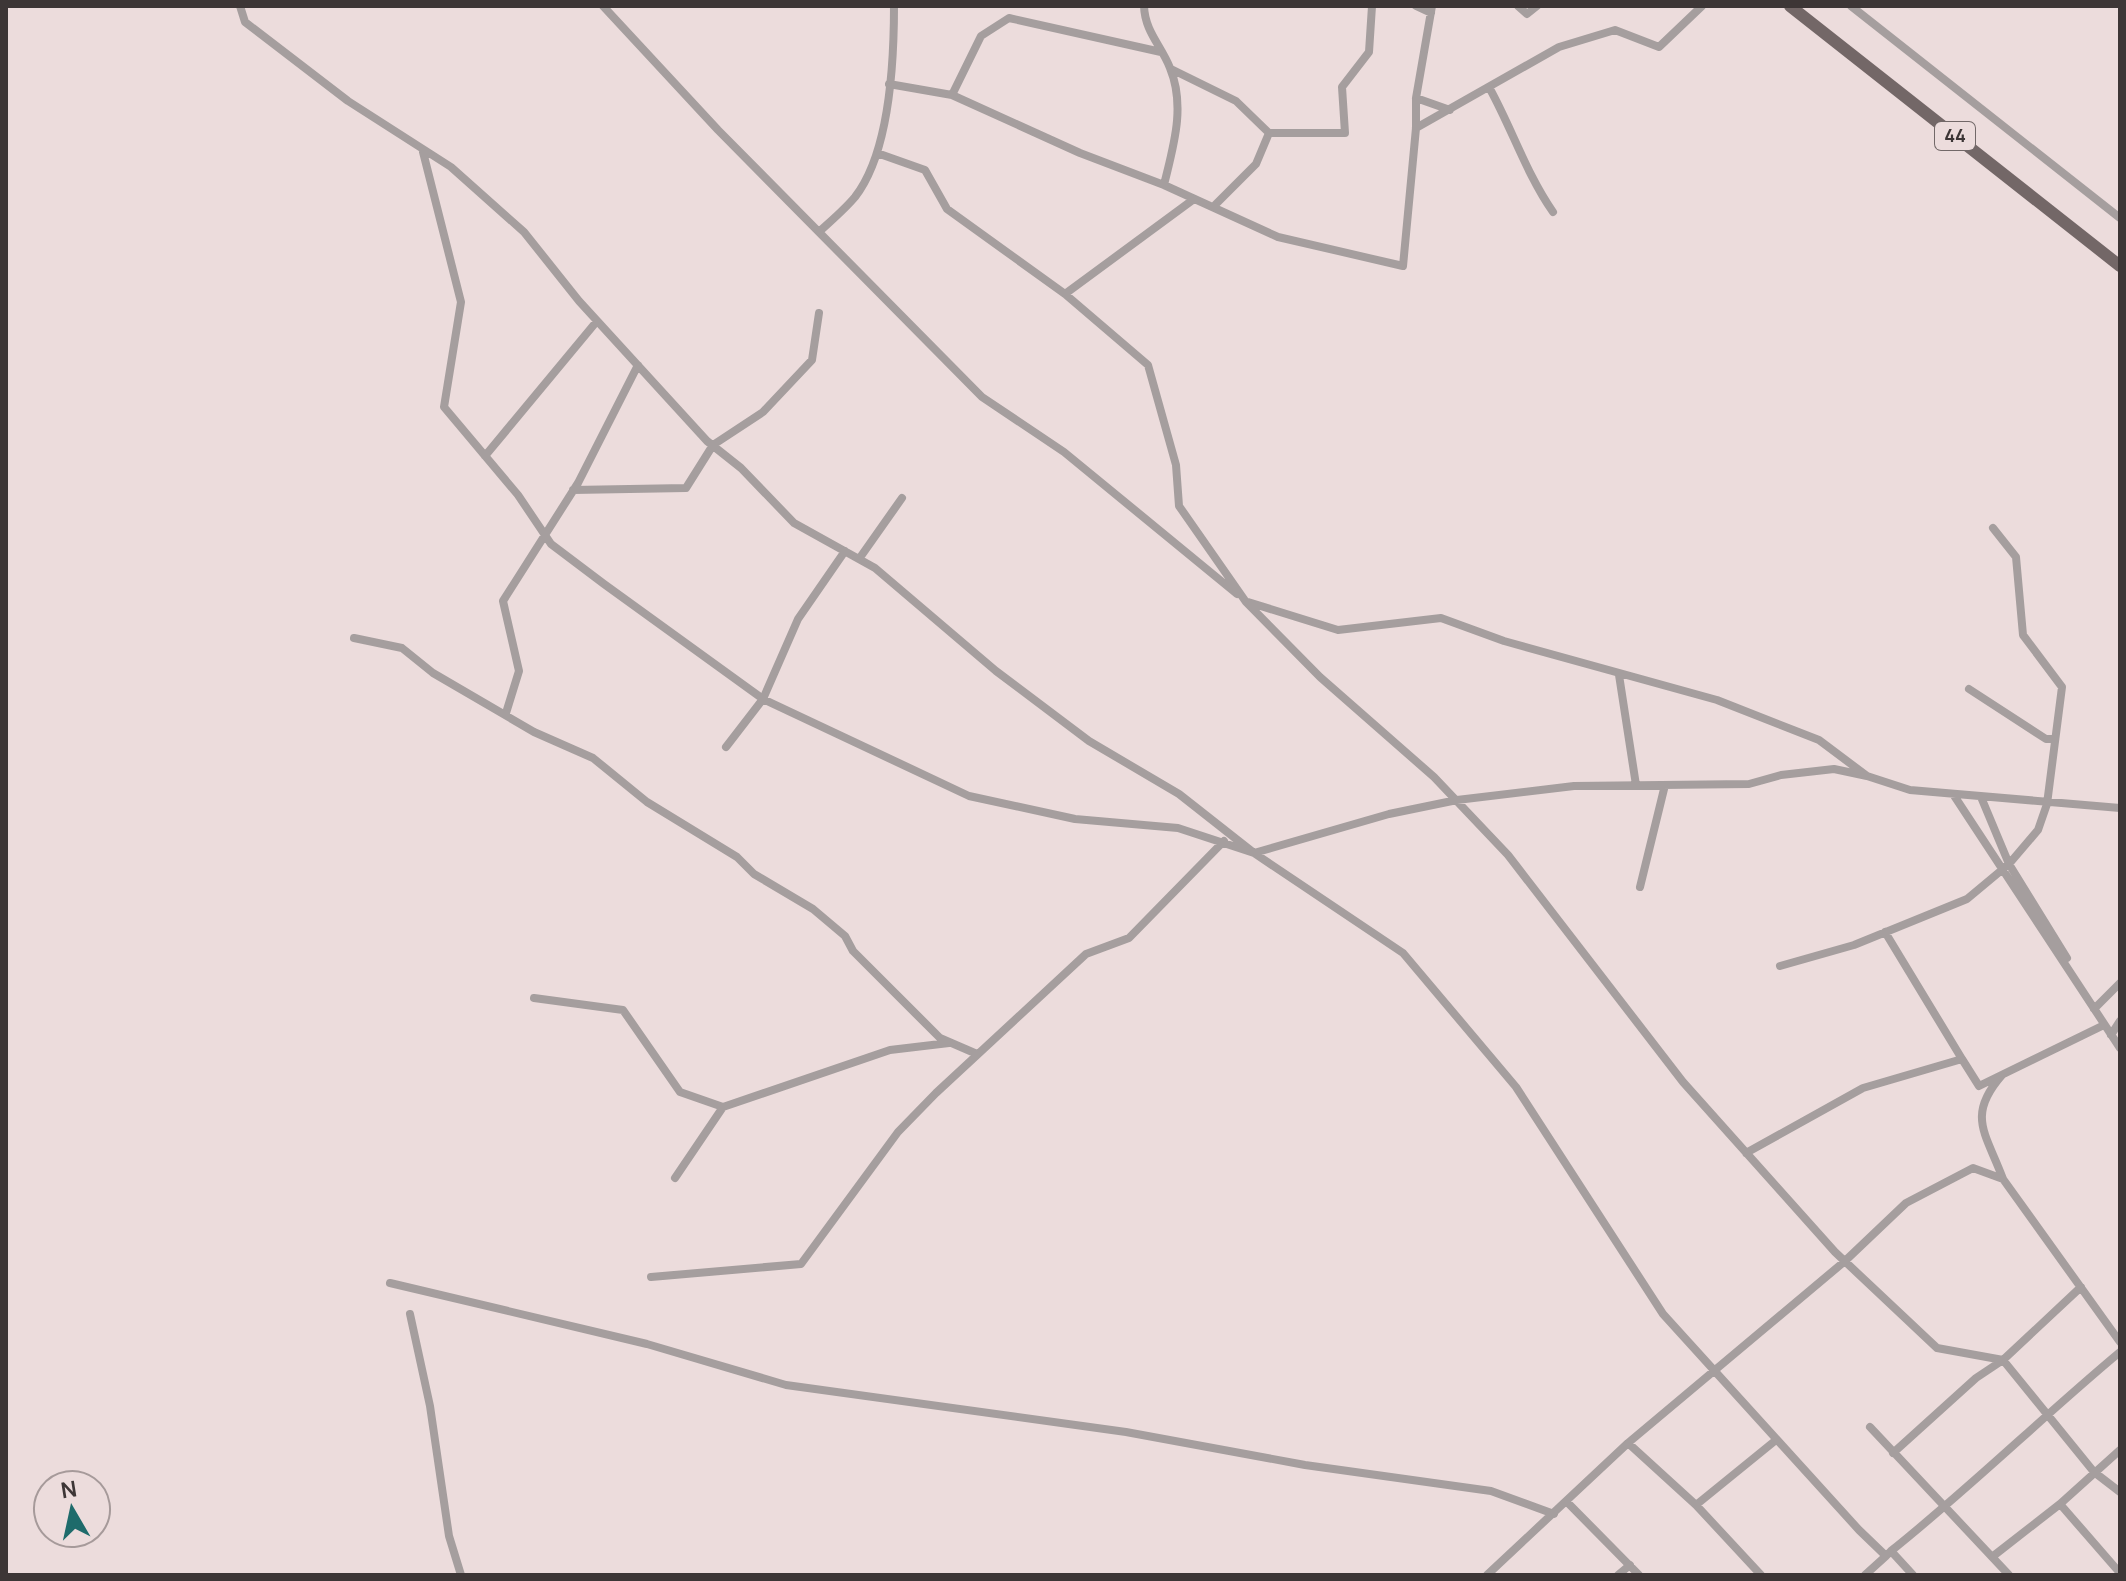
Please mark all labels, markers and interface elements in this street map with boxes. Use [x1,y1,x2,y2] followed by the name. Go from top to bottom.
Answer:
[1935,122,1975,150] road number: 44
[32,1469,112,1549] north arrow
[59,1473,79,1505] text: N

